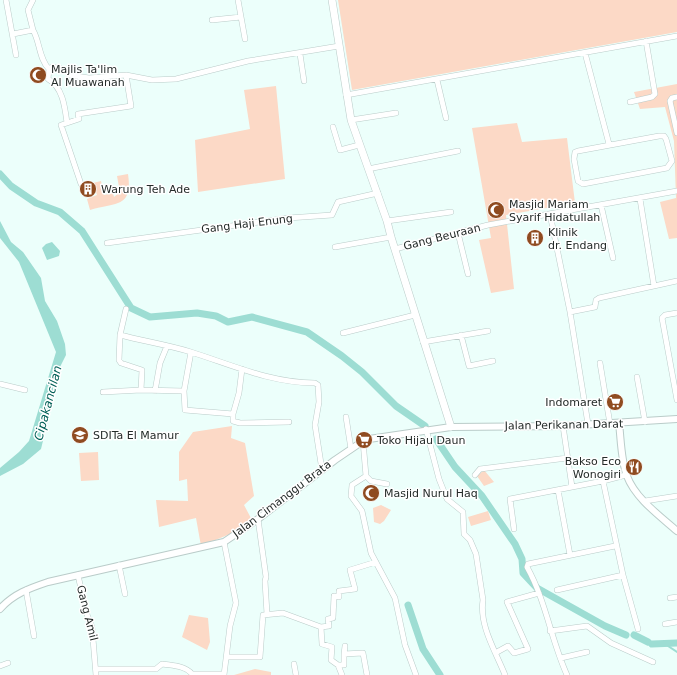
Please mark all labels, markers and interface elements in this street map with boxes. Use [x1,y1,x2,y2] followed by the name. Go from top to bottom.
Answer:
[51,63,125,89] place label: Majlis Ta'lim Al Muawanah
[28,65,48,85] mosque icon: Majlis Ta'lim Al Muawanah
[78,179,98,199] building icon: Warung Teh Ade
[101,183,190,196] place label: Warung Teh Ade
[509,198,600,224] place label: Masjid Mariam Syarif Hidatullah
[486,200,506,220] mosque icon: Masjid Mariam Syarif Hidatullah
[200,212,294,236] street label: Gang Haji Enung
[402,221,482,253] street label: Gang Beuraan
[548,226,607,252] place label: Klinik dr. Endang
[525,228,545,248] building icon: Klinik dr. Endang
[31,364,65,442] water label: Cipakancilan
[605,392,625,412] supermarket icon: Indomaret
[545,396,603,409] place label: Indomaret
[504,417,624,433] street label: Jalan Perikanan Darat
[70,425,90,445] school or university icon: SDITa El Mamur
[93,429,179,442] place label: SDITa El Mamur
[354,430,374,450] supermarket icon: Toko Hijau Daun
[376,434,466,447] place label: Toko Hijau Daun
[565,455,621,481] place label: Bakso Eco Wonogiri
[624,457,644,477] restaurant icon: Bakso Eco Wonogiri
[229,458,334,541] street label: Jalan Cimanggu Brata
[361,483,381,503] mosque icon: Masjid Nurul Haq
[384,487,478,500] place label: Masjid Nurul Haq
[74,584,100,642] street label: Gang Amil

